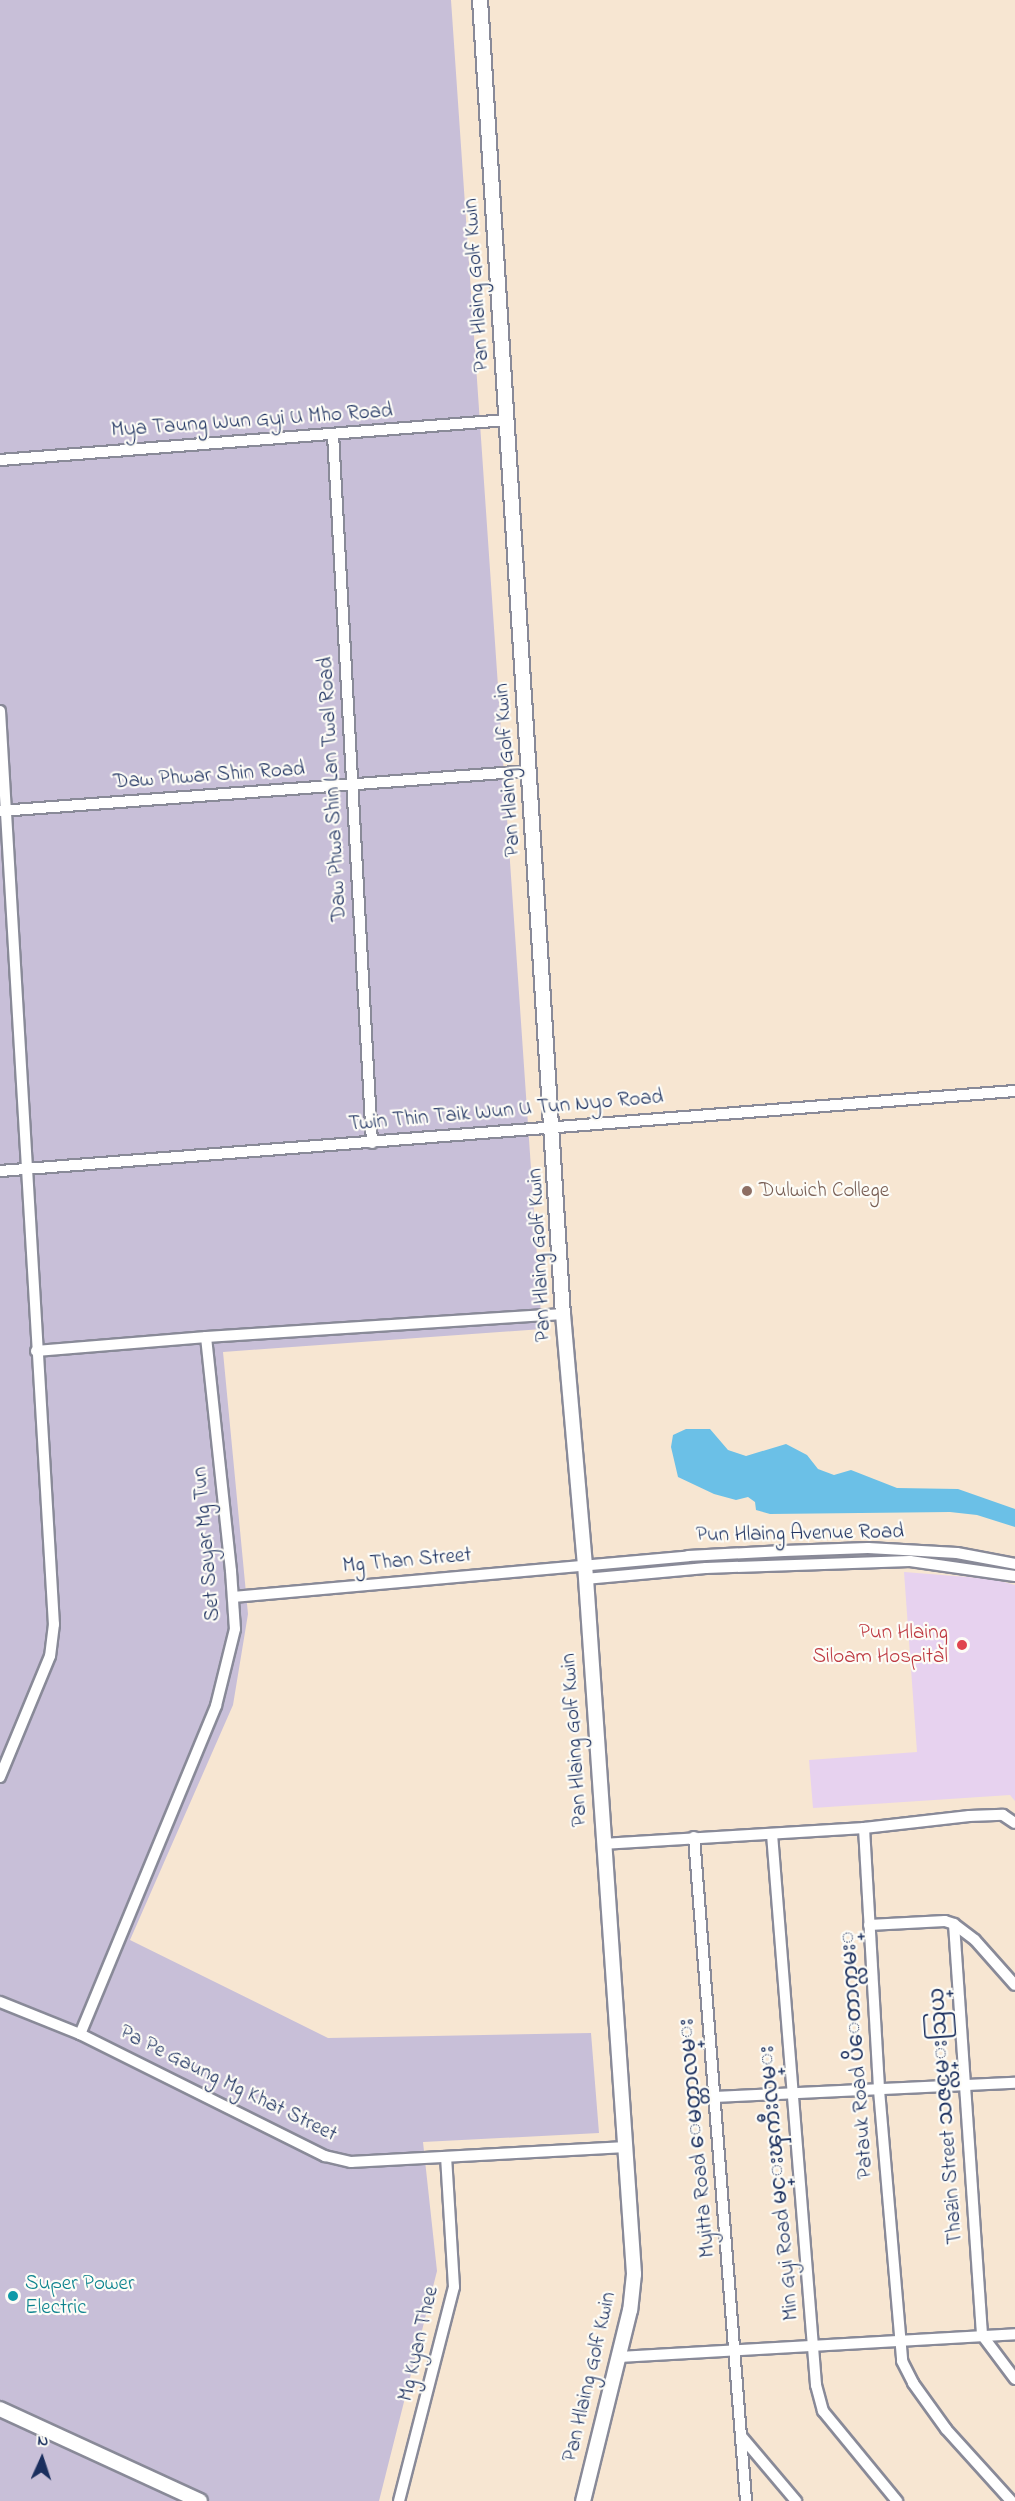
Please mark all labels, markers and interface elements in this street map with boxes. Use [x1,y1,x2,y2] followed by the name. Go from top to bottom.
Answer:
[458,197,496,373] street label: Pan Hlaing Golf Kwin
[110,399,394,443] street label: Mya Taung Wun Gyi U Mho Road
[313,656,353,922] street label: Daw Phwa Shin Lan Twal Road
[489,682,527,858] street label: Pan Hlaing Golf Kwin
[112,757,306,795] street label: Daw Phwar Shin Road
[348,1085,664,1137] street label: Twin Thin Taik Wun U Tun Nyo Road
[523,1168,557,1342] street label: Pan Hlaing Golf Kwin
[759,1178,889,1204] place label: Dulwich College
[740,1184,754,1198] marker: Dulwich College
[188,1466,226,1622] street label: Set Sayar Mg Tun
[696,1520,904,1548] street label: Pun Hlaing Avenue Road
[341,1543,473,1579] street label: Mg Than Street
[812,1620,948,1670] place label: Pun Hlaing Siloam Hospital
[953,1636,971,1654] marker: Pun Hlaing Siloam Hospital
[556,1652,594,1828] street label: Pan Hlaing Golf Kwin
[837,1930,879,2180] street label: Patauk Road ပိေတာက္လမး္
[925,1987,969,2245] street label: Thazin Street သဇင္လမ္းသြယ္
[675,2017,721,2259] street label: Myitta Road ေမတ္တာလမ္း
[115,2020,341,2148] street label: Pa Pe Gaung Mg Khat Street
[755,2044,805,2322] street label: Min Gyi Road မင္းၾကီးလမ္း
[25,2271,135,2321] place label: Super Power Electric
[394,2284,444,2404] street label: Mg Kyan Thee
[6,2289,20,2303] marker: Super Power Electric
[558,2289,622,2465] street label: Pan Hlaing Golf Kwin
[12,2429,72,2489] north arrow
[37,2429,49,2453] text: N

